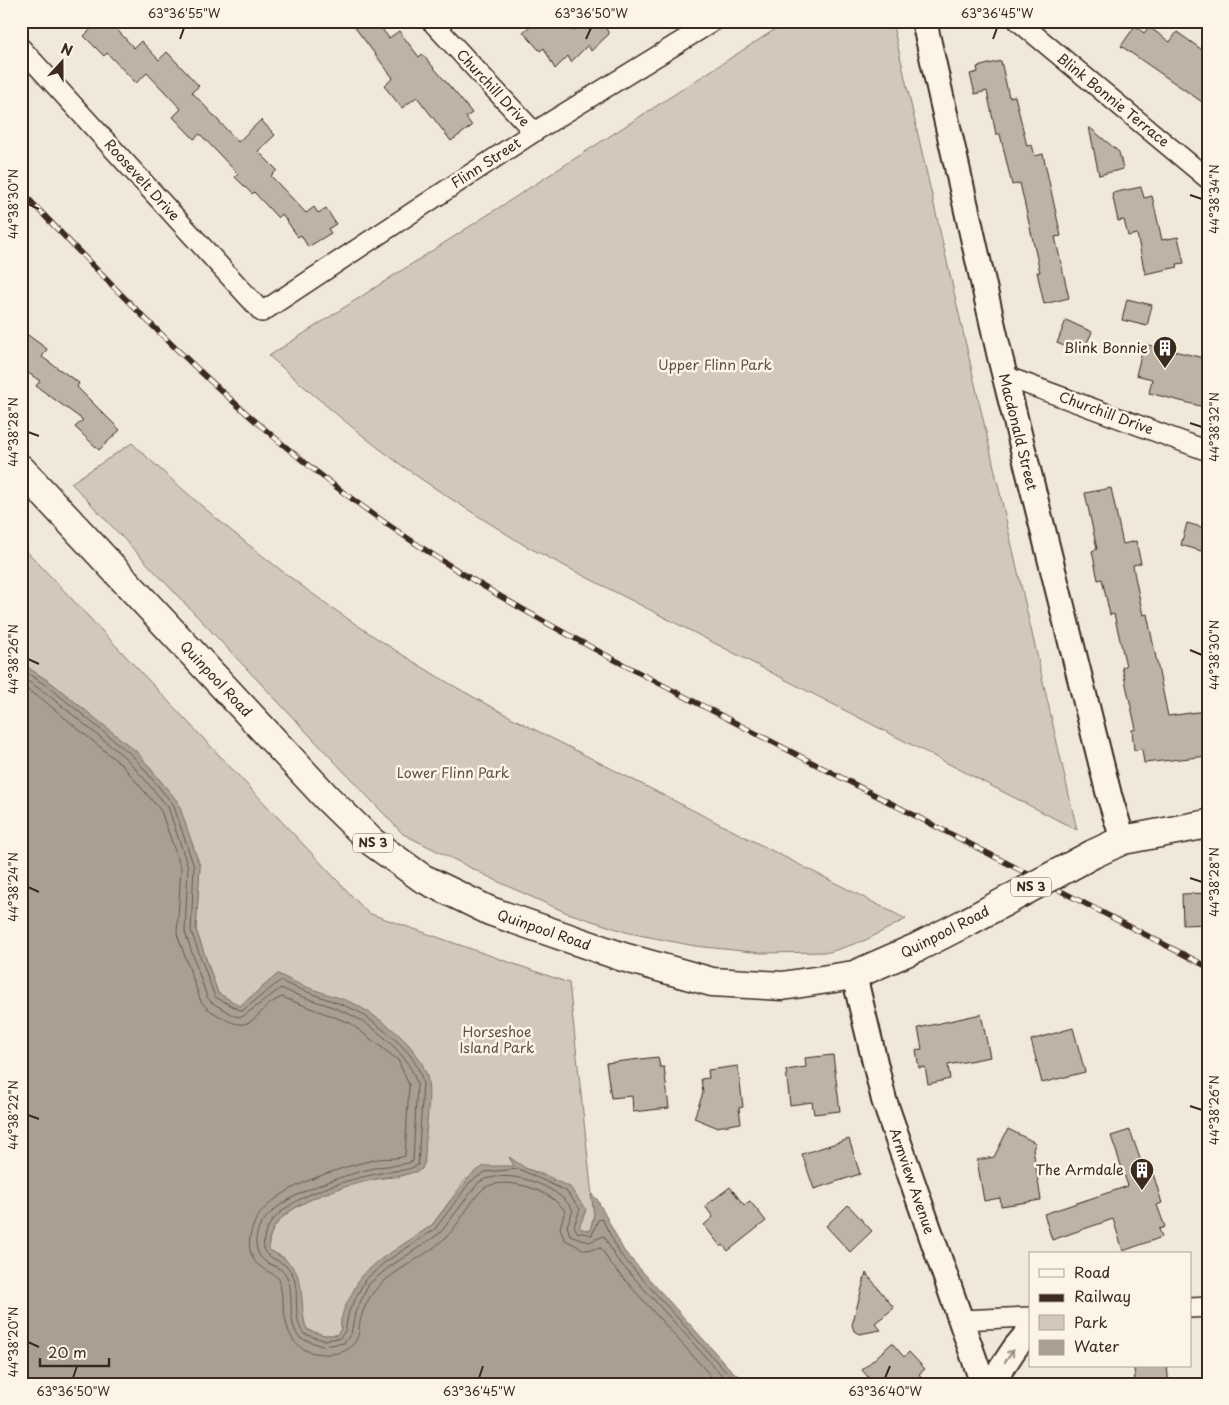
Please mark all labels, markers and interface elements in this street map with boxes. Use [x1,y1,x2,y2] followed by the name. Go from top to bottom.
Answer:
[148,4,221,22] text: 63°36'55"W
[554,4,628,22] text: 63°36'50"W
[961,4,1034,22] text: 63°36'45"W
[38,38,88,88] north arrow
[58,38,76,61] text: N
[452,44,535,131] street label: Churchill Drive
[1053,48,1174,152] street label: Blink Bonnie Terrace
[447,132,525,193] street label: Flinn Street
[100,134,185,225] street label: Roosevelt Drive
[1205,164,1223,234] text: 44°38'34"N
[4,169,22,239] text: 44°38'30"N
[1152,335,1178,369] building icon: Blink Bonnie
[1064,337,1148,358] place label: Blink Bonnie
[658,354,772,375] park label: Upper Flinn Park
[994,371,1043,493] street label: Macdonald Street
[1056,386,1156,439] street label: Churchill Drive
[1205,392,1223,462] text: 44°38'32"N
[4,397,22,467] text: 44°38'28"N
[1205,620,1223,690] text: 44°38'30"N
[4,624,22,694] text: 44°38'26"N
[175,636,257,721] street label: Quinpool Road
[397,762,510,783] park label: Lower Flinn Park
[353,834,393,852] road number: NS 3
[1205,847,1223,917] text: 44°38'28"N
[4,852,22,922] text: 44°38'24"N
[1011,878,1051,896] road number: NS 3
[897,900,993,963] street label: Quinpool Road
[495,904,594,955] street label: Quinpool Road
[459,1021,535,1058] park label: Horseshoe Island Park
[1205,1075,1223,1145] text: 44°38'26"N
[4,1080,22,1150] text: 44°38'22"N
[884,1125,941,1237] street label: Armview Avenue
[1129,1157,1155,1191] building icon: The Armdale
[1036,1159,1124,1180] place label: The Armdale
[1029,1252,1192,1368] legend
[1074,1260,1110,1283] text: Road
[1074,1284,1131,1307] text: Railway
[4,1307,22,1377] text: 44°38'20"N
[1074,1310,1108,1333] text: Park
[1074,1334,1119,1357] text: Water
[40,1335,109,1367] scale bar
[48,1340,87,1363] text: 20 m
[1004,1349,1014,1363] one-way arrow
[36,1382,110,1400] text: 63°36'50"W
[443,1382,516,1400] text: 63°36'45"W
[848,1382,923,1400] text: 63°36'40"W

